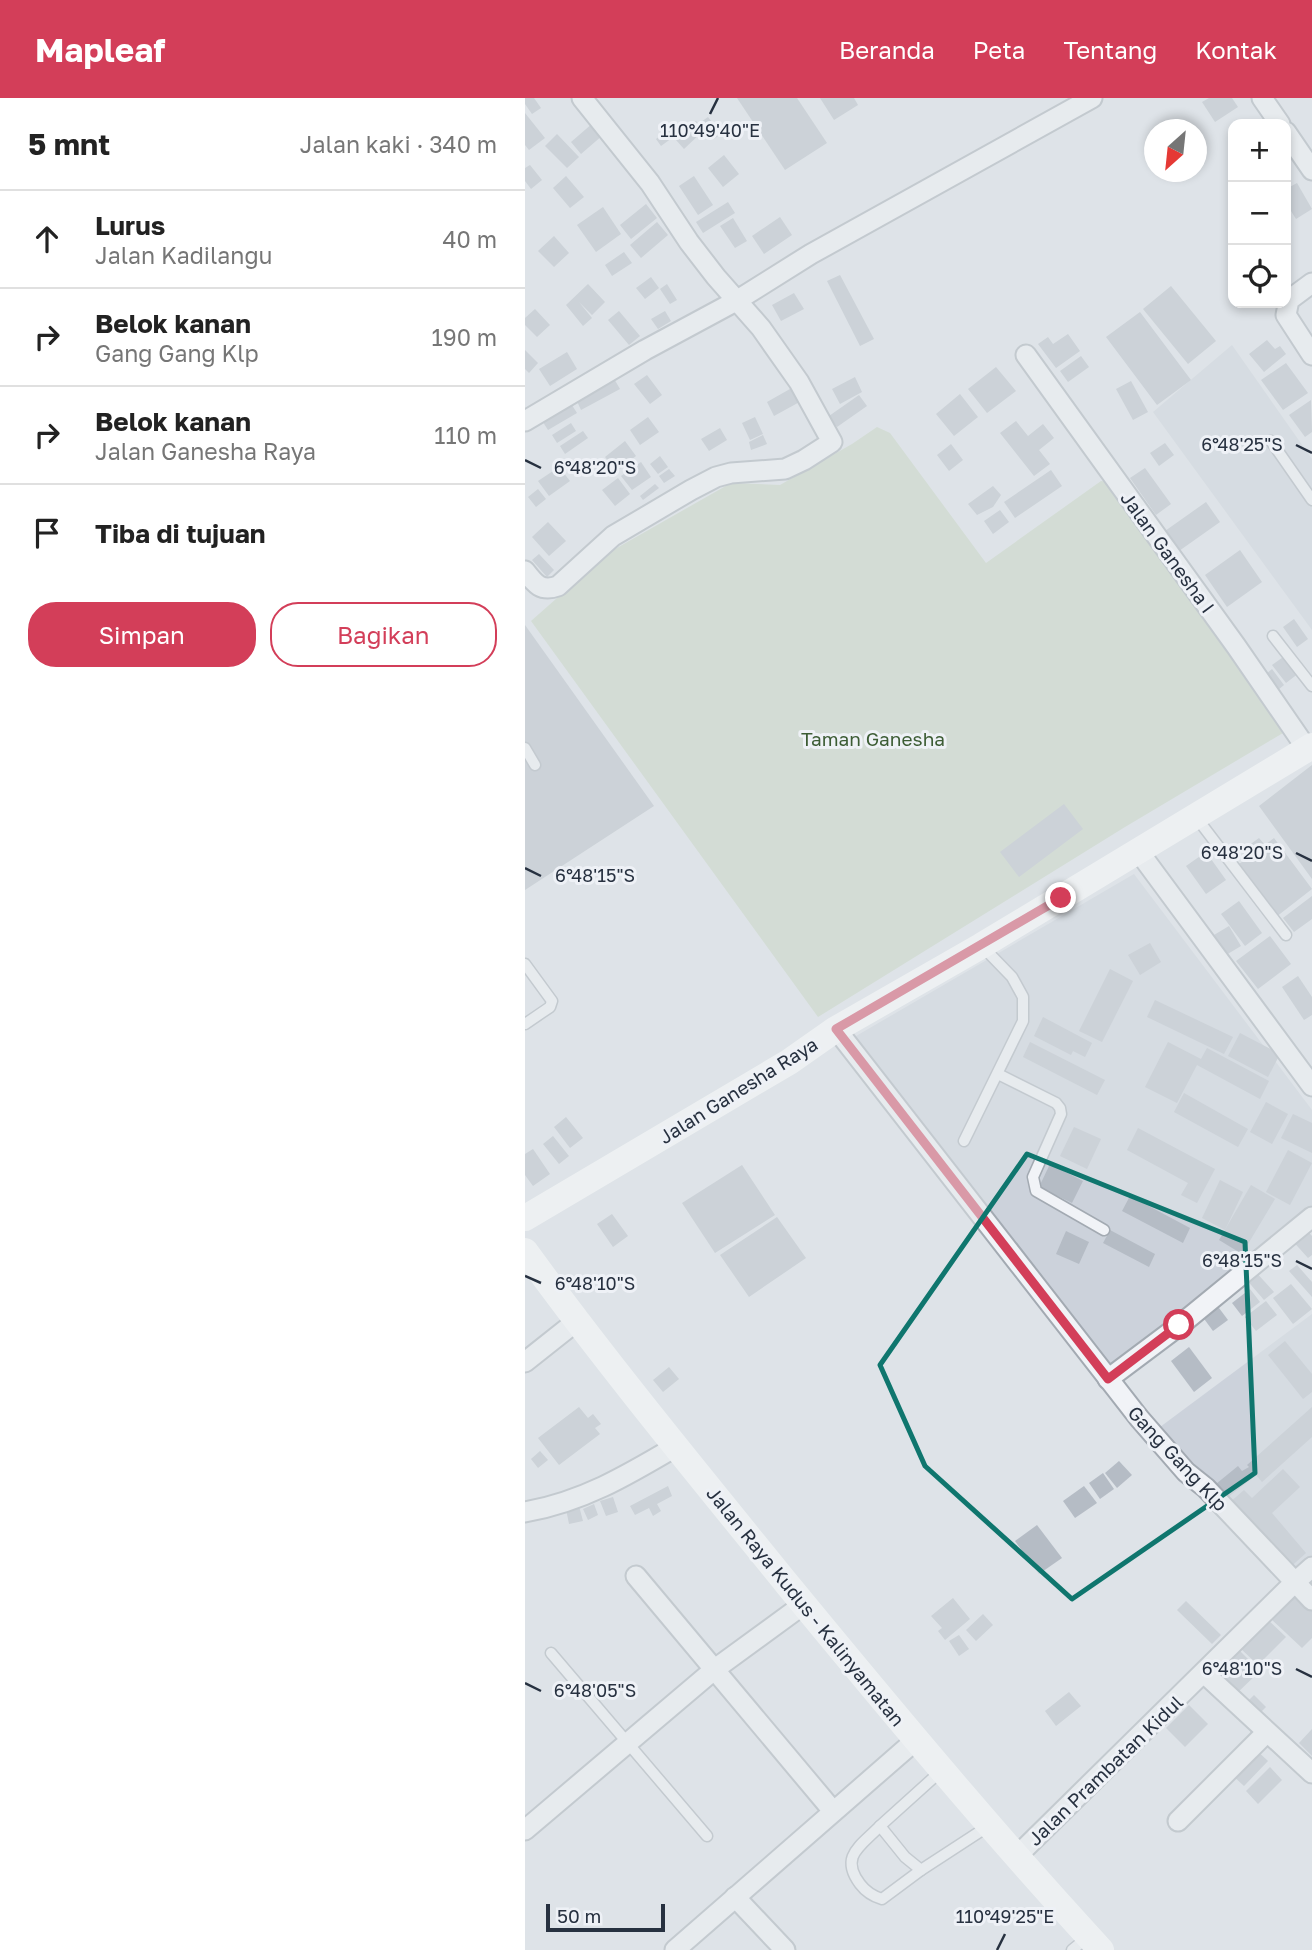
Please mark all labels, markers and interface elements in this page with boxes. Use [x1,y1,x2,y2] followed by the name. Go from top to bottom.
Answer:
[35,30,165,69] text: Mapleaf
[839,35,935,64] text: Beranda
[973,35,1025,64] text: Peta
[1063,35,1157,64] text: Tentang
[1195,35,1277,64] text: Kontak
[660,119,760,141] text: 110°49'40"E
[1144,119,1207,182] north arrow
[1228,119,1291,308] map controls
[1228,119,1291,182] button: +
[28,126,110,162] text: 5 mnt
[300,130,497,158] text: Jalan kaki · 340 m
[1228,182,1291,245] button: −
[95,210,165,241] text: Lurus
[28,220,66,258] icon: ahead
[443,225,497,253] text: 40 m
[95,241,273,269] text: Jalan Kadilangu
[1228,245,1291,308] button: locate
[95,308,251,339] text: Belok kanan
[28,318,66,356] icon: right
[432,323,497,351] text: 190 m
[95,339,259,367] text: Gang Gang Klp
[95,406,251,437] text: Belok kanan
[28,416,66,454] icon: right
[434,421,497,449] text: 110 m
[1201,433,1283,455] text: 6°48'25"S
[95,437,316,465] text: Jalan Ganesha Raya
[554,456,636,478] text: 6°48'20"S
[1116,487,1220,617] street label: Jalan Ganesha I
[28,514,66,552] icon: arrive
[95,518,265,549] text: Tiba di tujuan
[28,602,256,667] button: Simpan
[270,602,497,667] button: Bagikan
[801,727,945,750] park label: Taman Ganesha
[1201,841,1283,863] text: 6°48'20"S
[555,864,635,886] text: 6°48'15"S
[1045,882,1076,913] route end
[655,1032,821,1148] street label: Jalan Ganesha Raya
[1202,1249,1282,1271] text: 6°48'15"S
[555,1272,635,1294] text: 6°48'10"S
[1163,1309,1194,1340] route start
[1123,1401,1233,1515] street label: Gang Gang Klp
[702,1482,910,1730] street label: Jalan Raya Kudus - Kalinyamatan
[1202,1657,1282,1679] text: 6°48'10"S
[554,1679,636,1701] text: 6°48'05"S
[1023,1690,1187,1850] street label: Jalan Prambatan Kidul
[546,1901,665,1933] scale bar
[557,1904,601,1927] text: 50 m
[956,1905,1054,1927] text: 110°49'25"E

